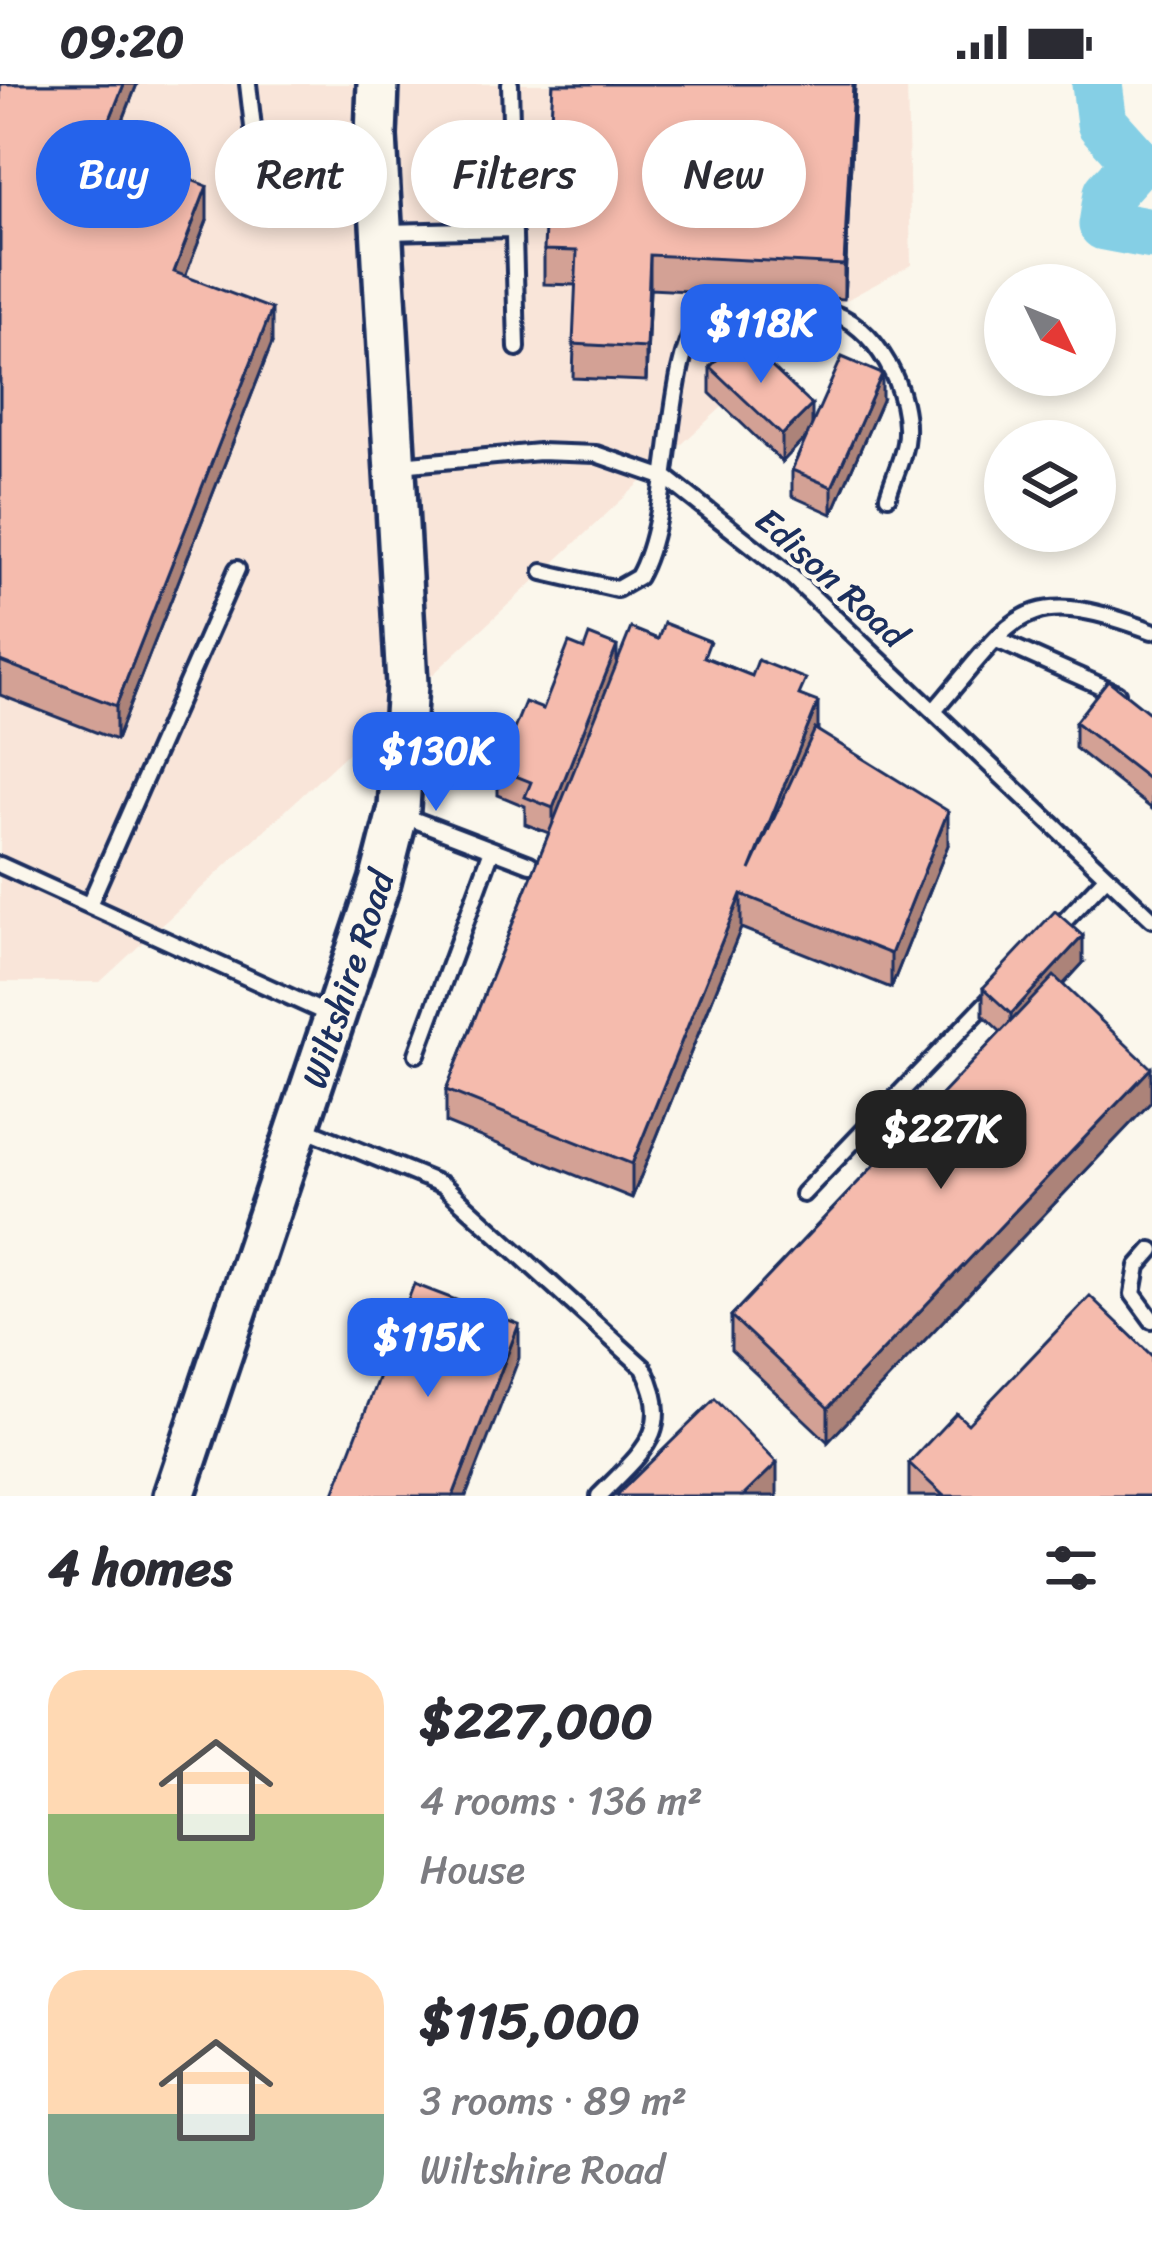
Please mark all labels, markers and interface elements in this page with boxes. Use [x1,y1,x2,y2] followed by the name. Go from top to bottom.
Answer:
[60,2,184,82] text: 09:20
[36,120,191,228] chip: Buy
[215,120,387,228] chip: Rent
[411,120,618,228] chip: Filters
[642,120,806,228] chip: New
[984,264,1116,396] north arrow
[984,264,1116,552] map controls
[677,284,845,386] pin: $118K
[708,288,814,357] text: $118K
[984,420,1116,552] button: layers
[740,491,925,667] street label: Edison Road
[352,712,520,814] pin: $130K
[380,716,492,785] text: $130K
[283,860,414,1097] street label: Wiltshire Road
[857,1090,1025,1192] pin: $227K
[882,1094,1000,1163] text: $227K
[344,1298,512,1400] pin: $115K
[374,1302,482,1371] text: $115K
[48,1523,232,1613] text: 4 homes
[1038,1535,1104,1601] icon: filters
[420,1676,653,1766] text: $227,000
[144,1718,288,1862] icon: home
[420,1766,703,1835] text: 4 rooms · 136 m²
[420,1835,525,1904] text: House
[420,1976,640,2066] text: $115,000
[144,2018,288,2162] icon: home
[420,2066,687,2135] text: 3 rooms · 89 m²
[420,2135,665,2204] text: Wiltshire Road

